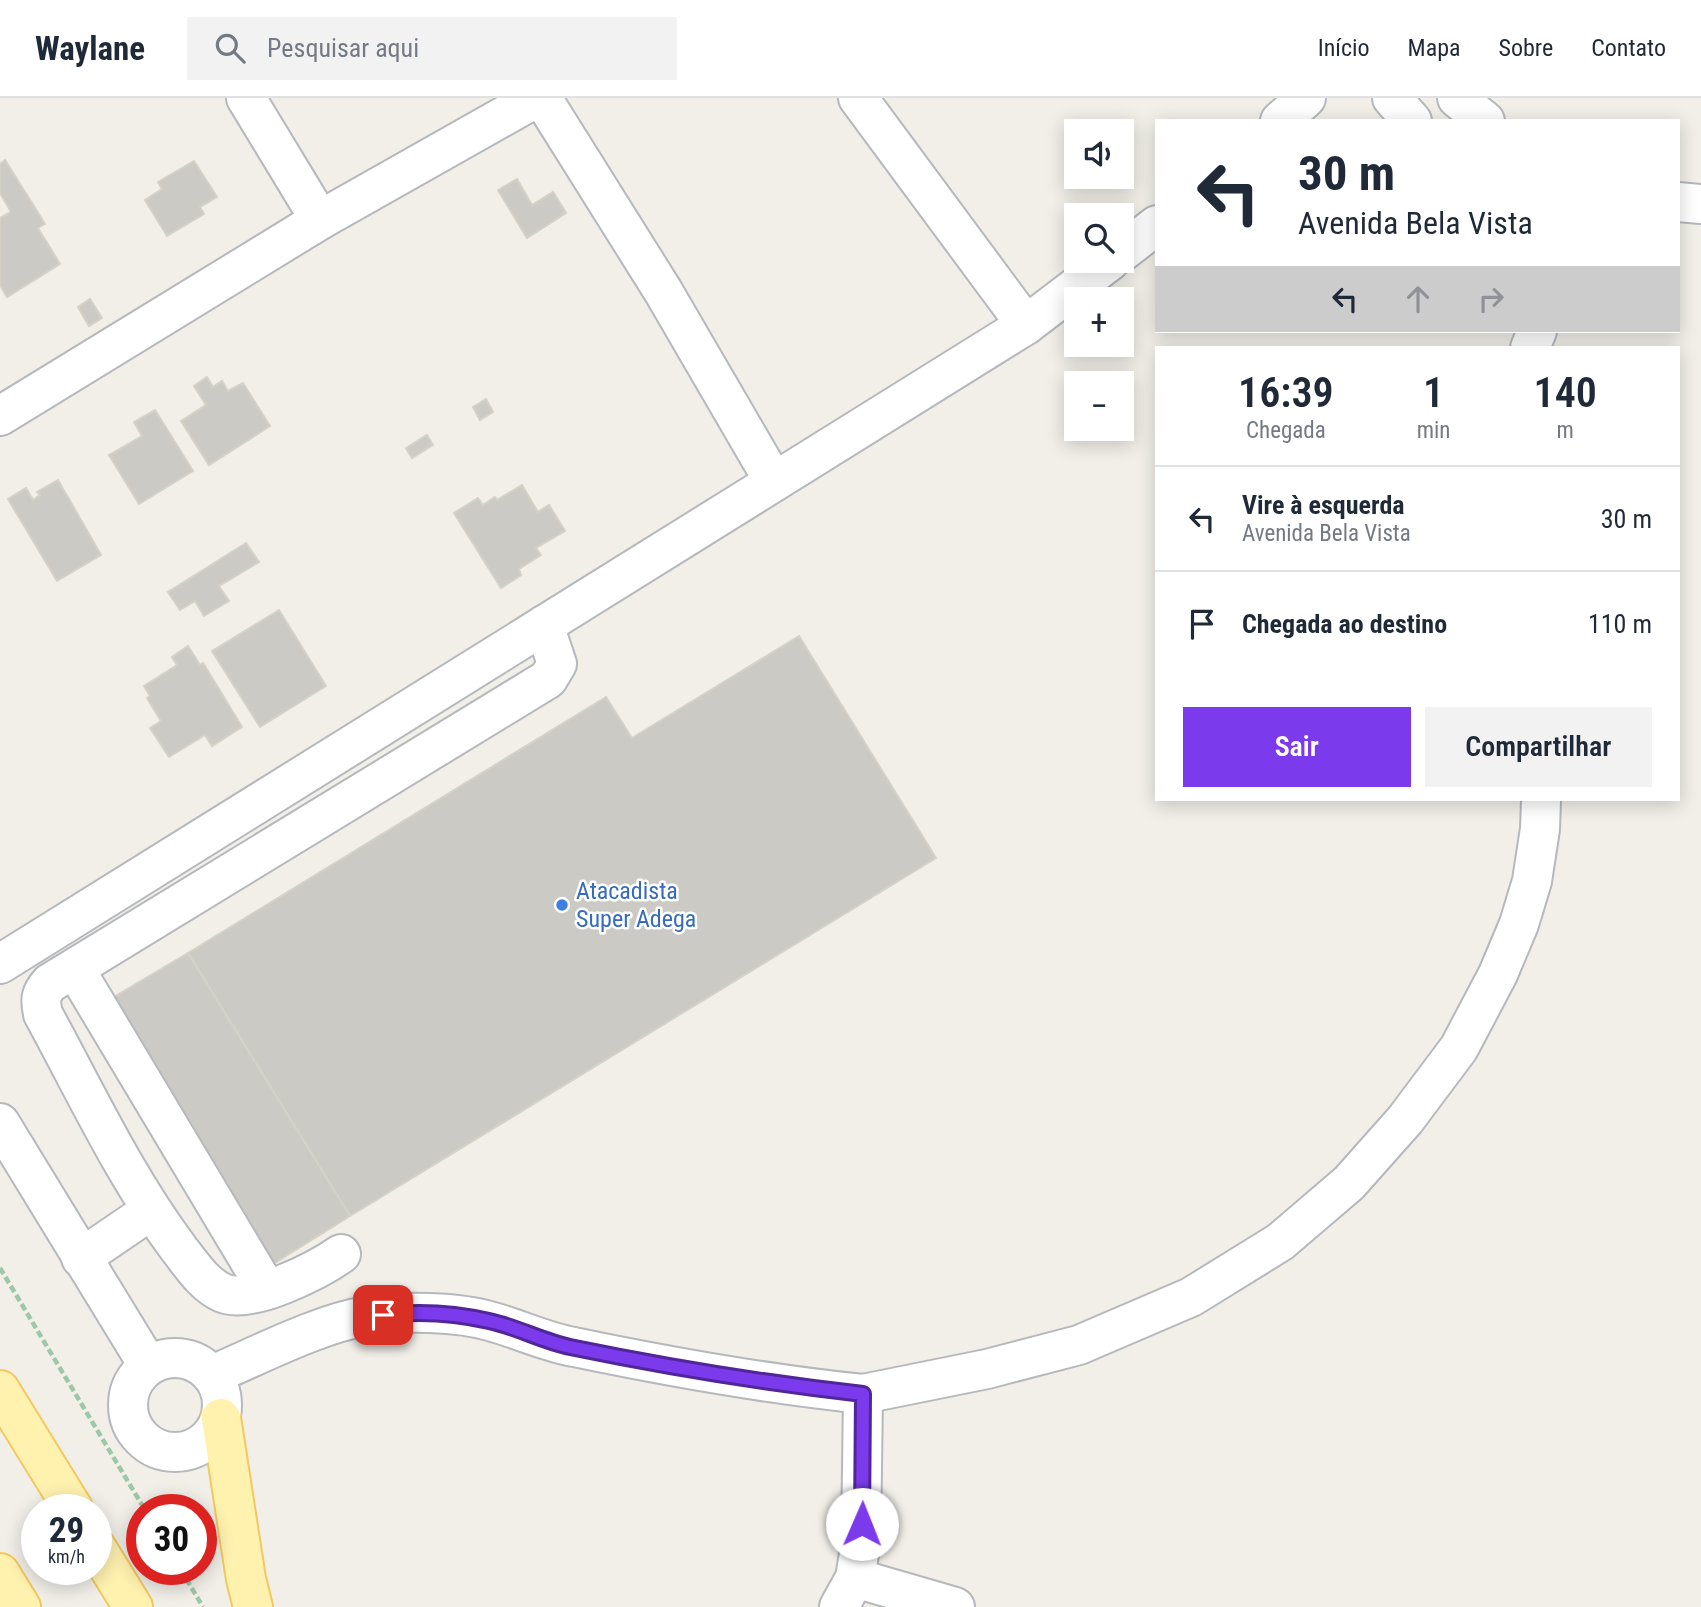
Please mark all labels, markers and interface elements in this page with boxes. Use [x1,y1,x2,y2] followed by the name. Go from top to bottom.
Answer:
[187,17,677,80] search box
[35,29,145,68] text: Waylane
[211,29,249,67] icon: search
[267,33,419,63] text: Pesquisar aqui
[1318,34,1370,62] text: Início
[1408,34,1461,62] text: Mapa
[1499,34,1553,62] text: Sobre
[1591,34,1666,62] text: Contato
[1064,119,1134,441] map controls
[1064,119,1134,189] button: sound
[1298,145,1395,202] text: 30 m
[1183,147,1274,238] icon: left
[1064,203,1134,273] button: search
[1298,204,1533,242] text: Avenida Bela Vista
[1326,280,1364,318] icon: left
[1399,280,1437,318] icon: ahead
[1472,280,1510,318] icon: right
[1064,287,1134,357] button: +
[1238,368,1334,417] text: 16:39
[1423,368,1444,417] text: 1
[1534,368,1597,417] text: 140
[1064,371,1134,441] button: −
[1246,417,1326,444] text: Chegada
[1417,417,1450,444] text: min
[1557,417,1574,444] text: m
[1242,490,1405,520] text: Vire à esquerda
[1183,500,1221,538] icon: left
[1601,504,1652,534] text: 30 m
[1242,520,1411,547] text: Avenida Bela Vista
[1183,605,1221,643] icon: arrive
[1242,609,1447,639] text: Chegada ao destino
[1588,609,1652,639] text: 110 m
[1183,707,1411,787] button: Sair
[1425,707,1652,787] button: Compartilhar
[576,877,696,933] place label: Atacadista Super Adega
[554,897,570,913] marker: Atacadista Super Adega
[353,1285,413,1345] pin
[364,1296,402,1334] icon: arrive
[825,1487,899,1561] position arrow
[126,1494,217,1585] speed limit sign: 30
[49,1510,84,1551] text: 29
[48,1546,85,1567] text: km/h

